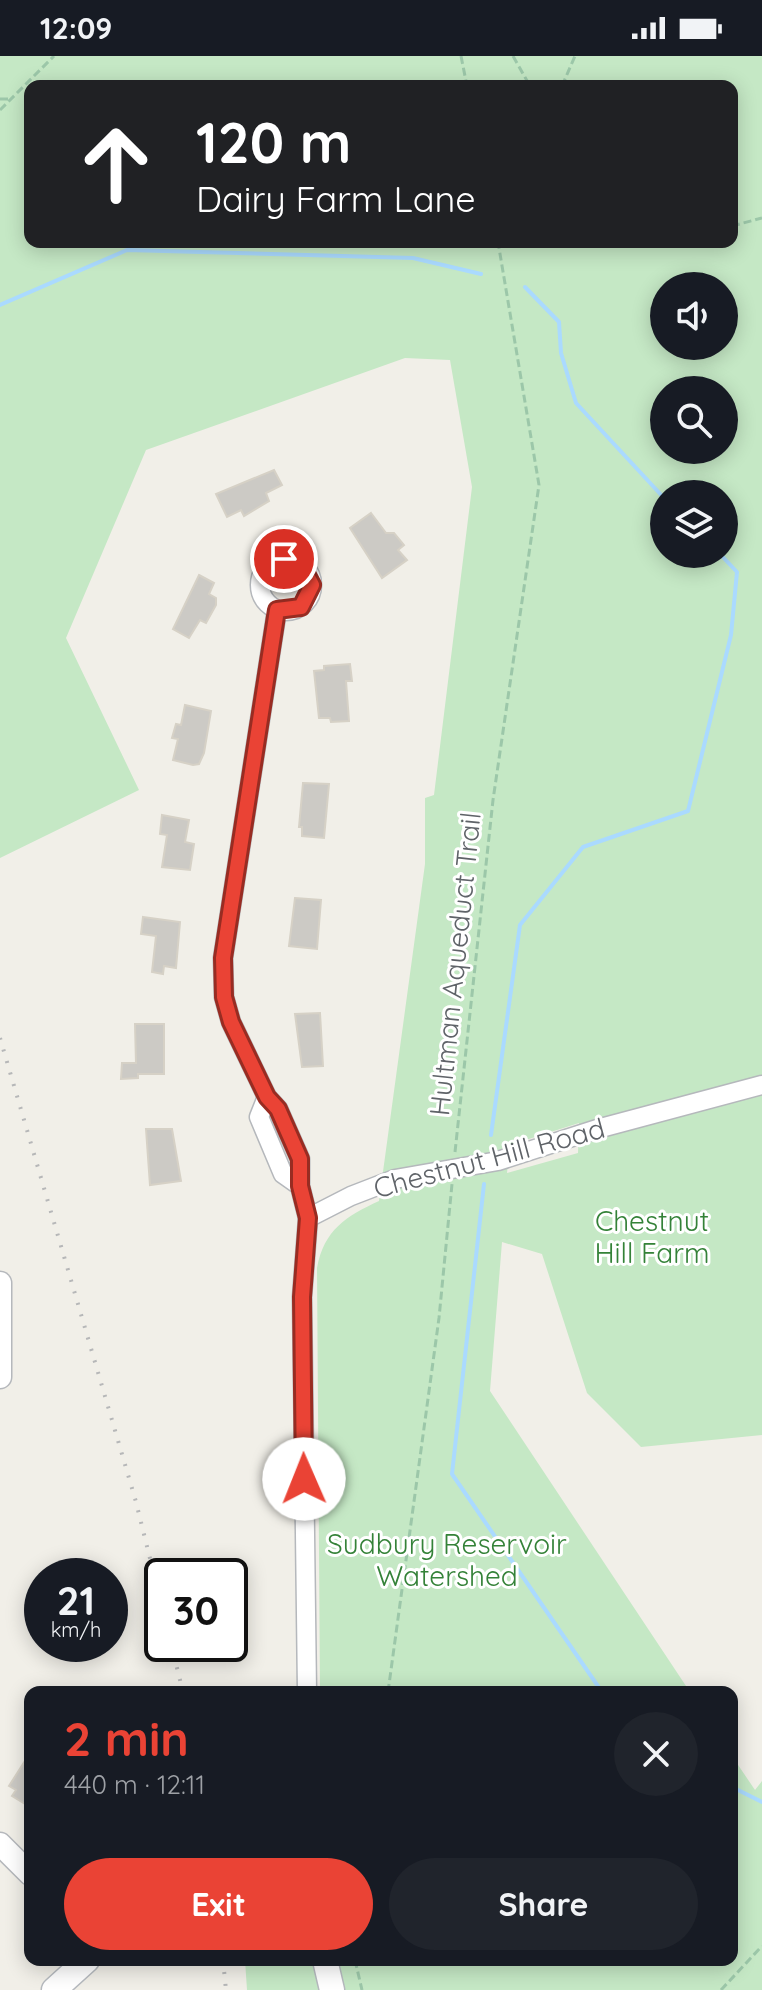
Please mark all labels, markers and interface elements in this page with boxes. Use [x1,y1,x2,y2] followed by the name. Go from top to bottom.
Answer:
[40,9,112,47] text: 12:09
[196,107,351,177] text: 120 m
[64,112,168,216] icon: ahead
[196,176,476,221] text: Dairy Farm Lane
[650,272,738,568] map controls
[650,272,738,360] button: sound
[650,376,738,464] button: search
[650,480,738,568] button: layers
[250,525,318,593] pin
[262,537,306,581] icon: arrive
[421,810,488,1118] street label: Hultman Aqueduct Trail
[369,1110,608,1205] street label: Chestnut Hill Road
[594,1203,710,1270] park label: Chestnut Hill Farm
[262,1437,346,1521] position arrow
[327,1526,567,1593] park label: Sudbury Reservoir Watershed
[144,1558,248,1662] speed limit sign: 30
[57,1575,95,1625] text: 21
[51,1617,101,1642] text: km/h
[64,1708,189,1768] text: 2 min
[614,1712,698,1796] button: close
[64,1768,205,1801] text: 440 m · 12:11
[64,1858,373,1950] button: Exit
[389,1858,698,1950] button: Share

